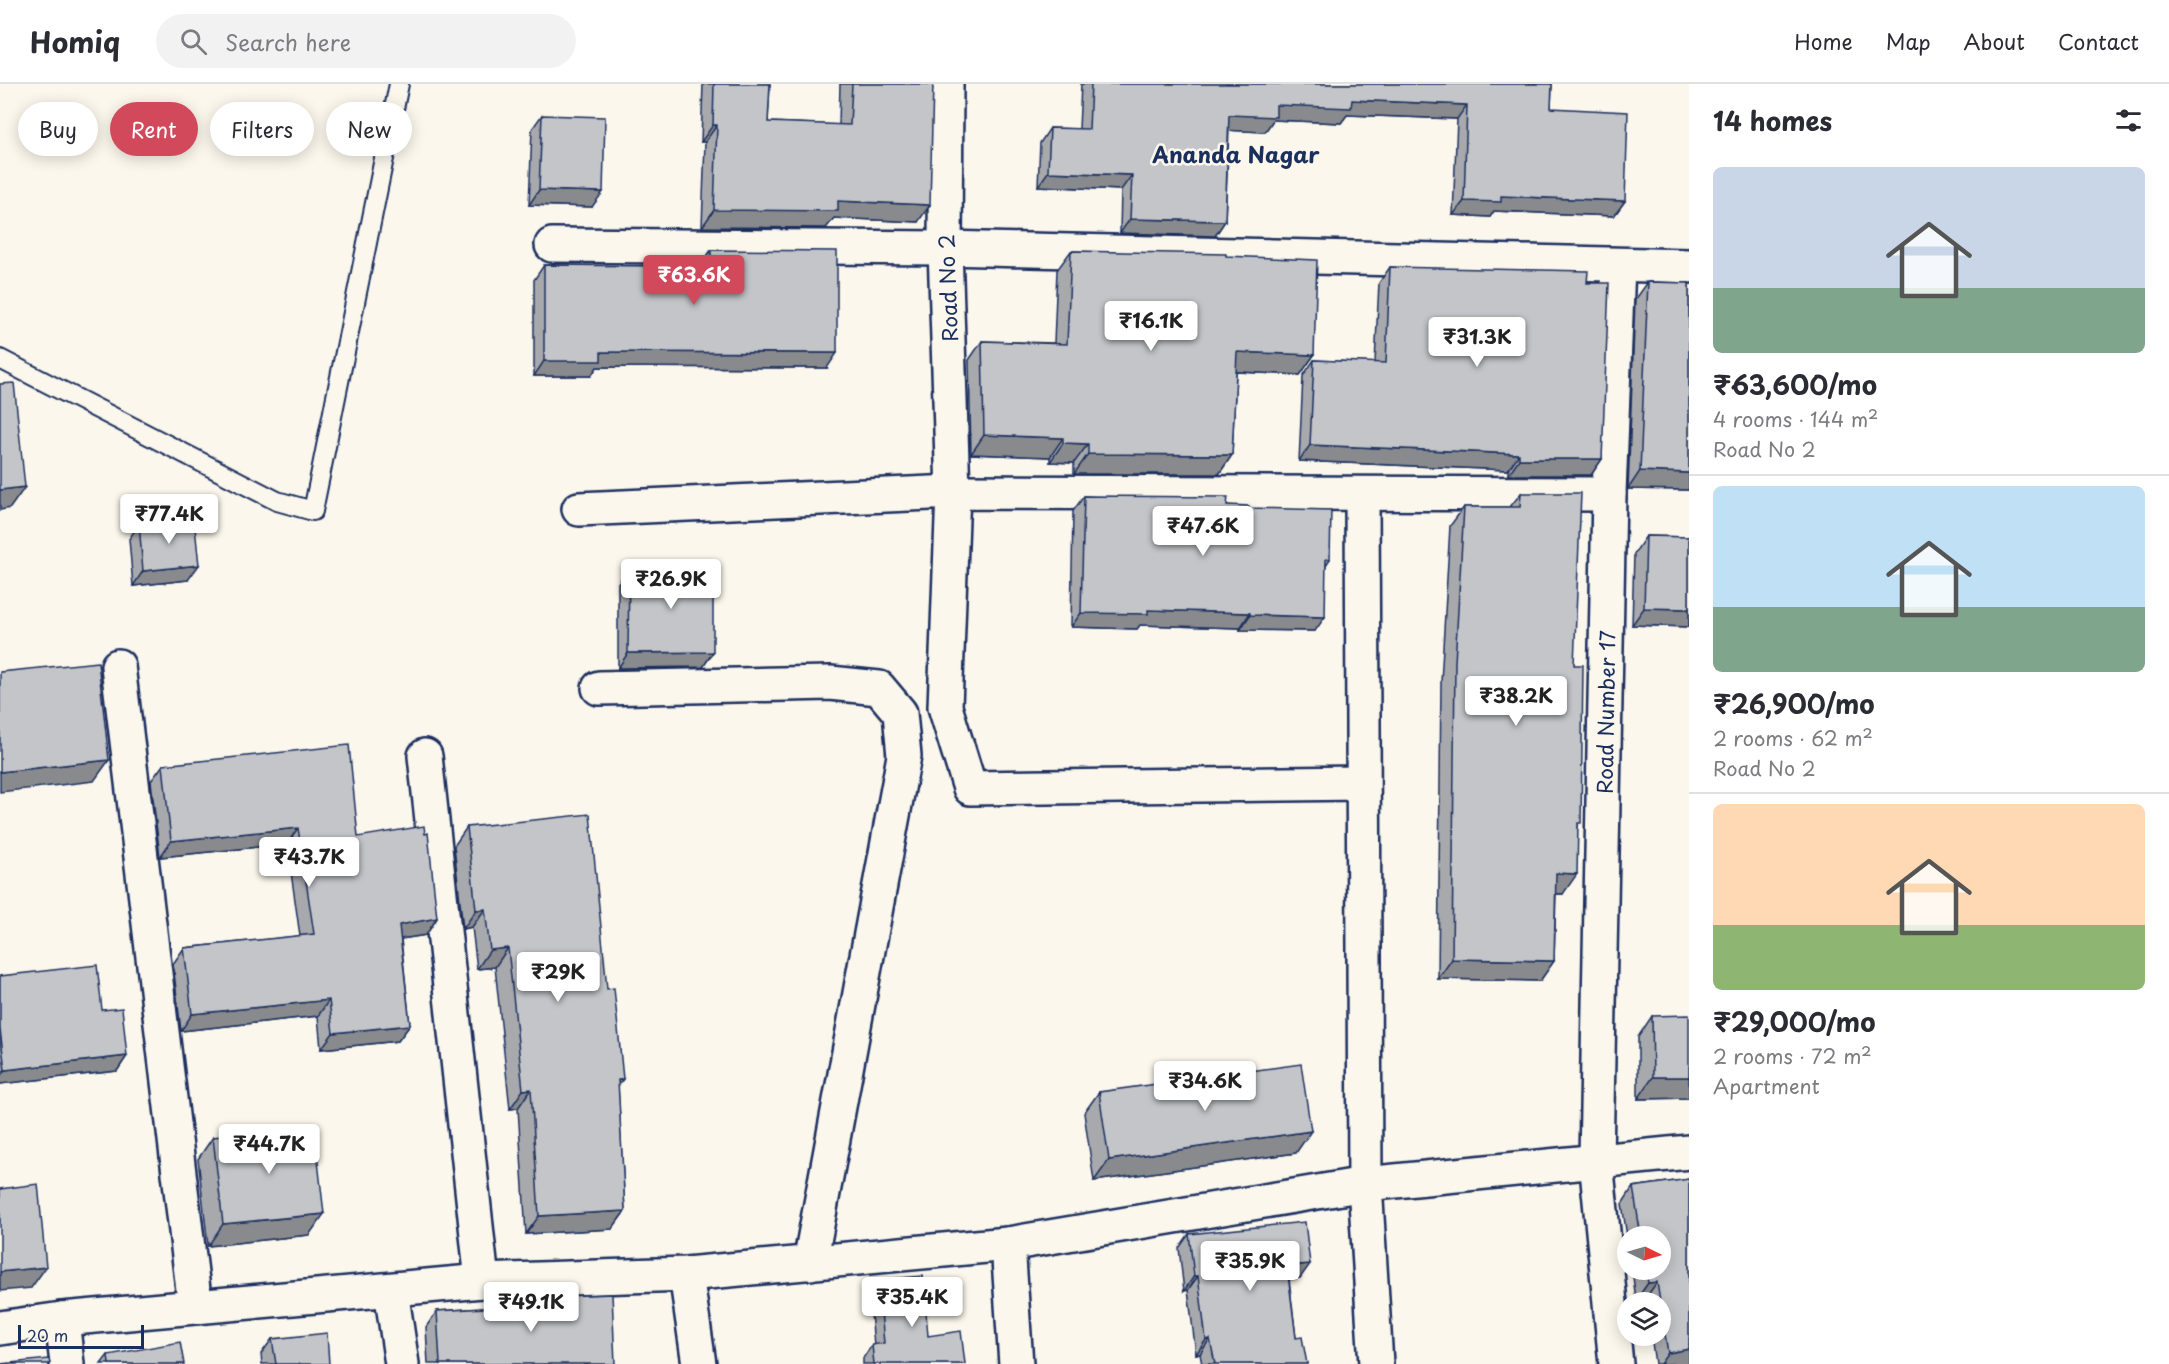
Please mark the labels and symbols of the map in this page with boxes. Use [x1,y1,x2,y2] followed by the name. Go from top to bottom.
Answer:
[1151,137,1320,170] district label: Ananda Nagar
[929,234,965,342] street label: Road No 2
[645,255,743,306] pin: ₹63.6K
[1102,301,1200,352] pin: ₹16.1K
[1428,317,1526,368] pin: ₹31.3K
[120,494,218,545] pin: ₹77.4K
[1154,506,1252,557] pin: ₹47.6K
[622,559,720,610] pin: ₹26.9K
[1588,630,1622,794] street label: Road Number 17
[1467,676,1565,727] pin: ₹38.2K
[260,837,358,888] pin: ₹43.7K
[522,952,594,1003] pin: ₹29K
[1156,1061,1254,1112] pin: ₹34.6K
[220,1124,318,1175] pin: ₹44.7K
[1617,1226,1671,1280] north arrow
[1201,1241,1299,1292] pin: ₹35.9K
[863,1277,961,1328] pin: ₹35.4K
[482,1282,580,1333] pin: ₹49.1K
[18,1322,144,1350] scale bar

